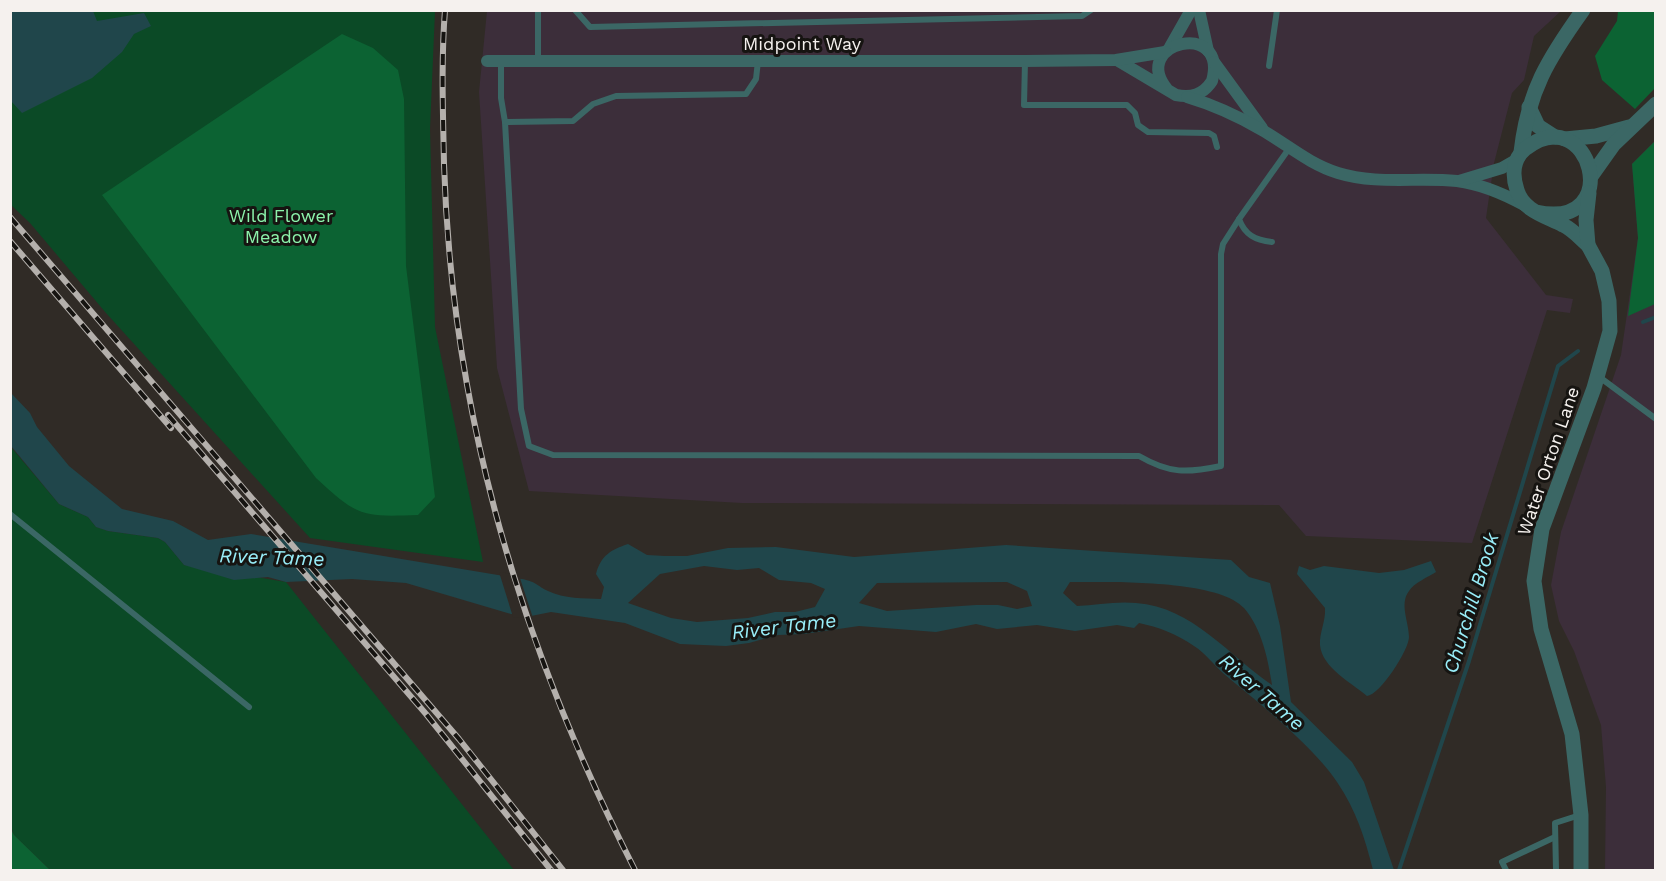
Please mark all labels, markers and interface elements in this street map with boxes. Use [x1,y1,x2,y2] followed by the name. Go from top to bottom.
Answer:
[743,33,862,54] street label: Midpoint Way
[229,205,333,247] park label: Wild Flower Meadow
[1513,384,1583,538] street label: Water Orton Lane
[1438,529,1504,676] water label: Churchill Brook
[219,543,325,571] water label: River Tame
[730,608,838,644] water label: River Tame
[1214,648,1310,736] water label: River Tame

